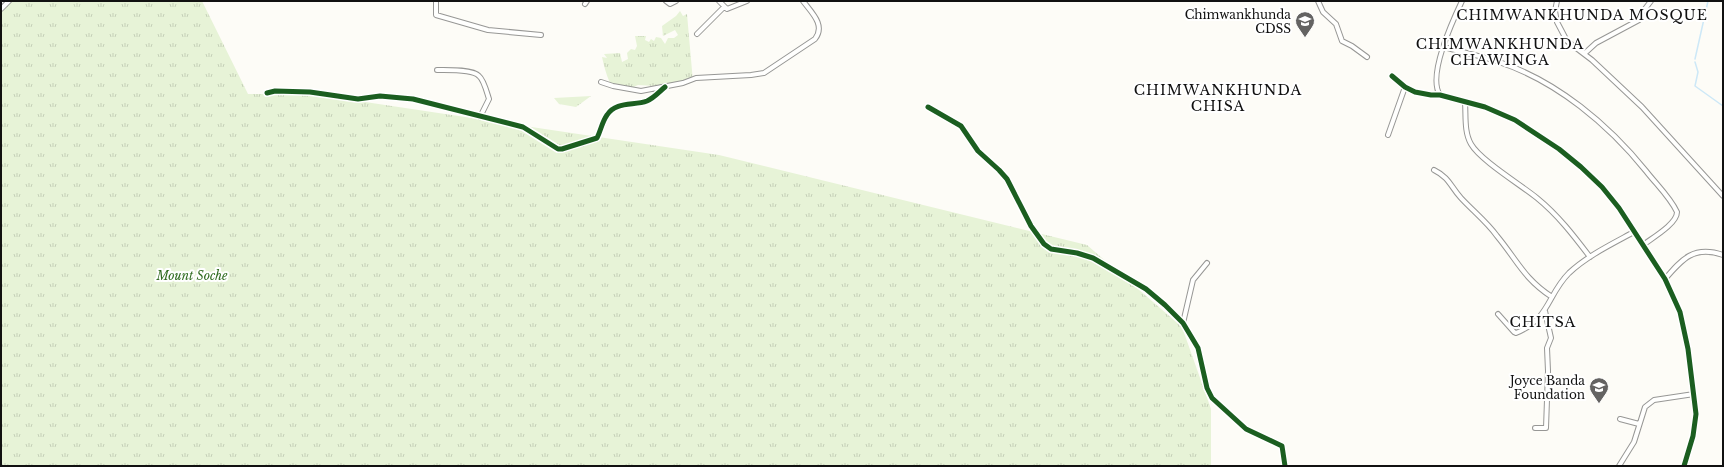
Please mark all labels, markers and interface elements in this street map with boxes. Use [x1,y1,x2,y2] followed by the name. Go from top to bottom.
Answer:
[1456,6,1708,24] district label: CHIMWANKHUNDA MOSQUE
[1185,7,1291,36] place label: Chimwankhunda CDSS
[1294,10,1316,38] school or university icon: Chimwankhunda CDSS
[1416,35,1584,69] district label: CHIMWANKHUNDA CHAWINGA
[1134,81,1302,115] district label: CHIMWANKHUNDA CHISA
[155,268,228,283] park label: Mount Soche
[1510,313,1576,331] district label: CHITSA
[1508,373,1585,402] place label: Joyce Banda Foundation
[1588,376,1610,404] school or university icon: Joyce Banda Foundation

